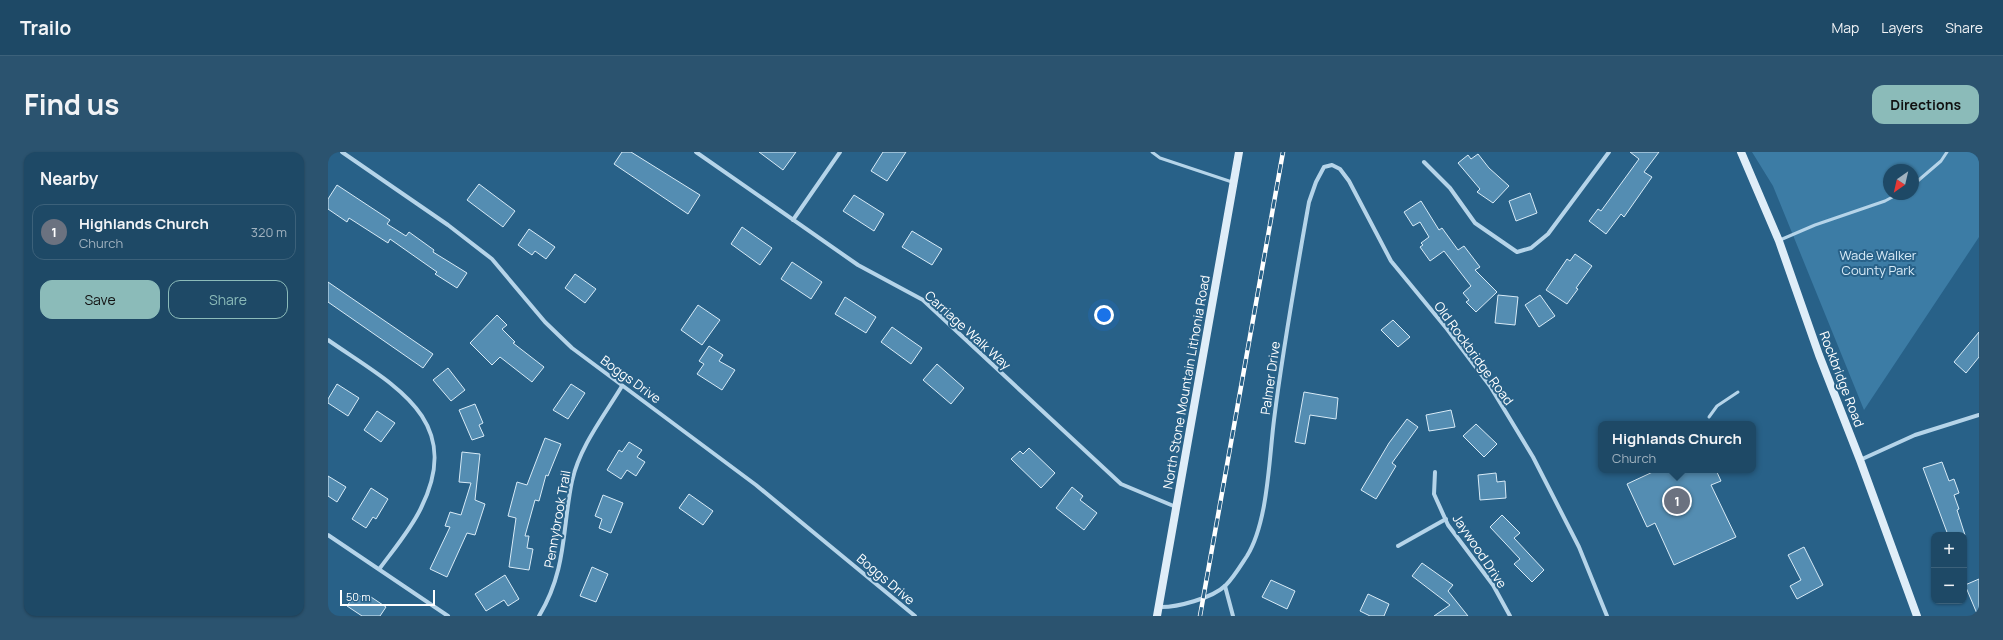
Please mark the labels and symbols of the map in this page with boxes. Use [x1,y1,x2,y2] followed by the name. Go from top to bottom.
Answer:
[1883,164,1919,200] north arrow
[1839,246,1917,279] park label: Wade Walker County Park
[1158,274,1214,490] street label: North Stone Mountain Lithonia Road
[921,286,1015,374] street label: Carriage Walk Way
[1430,298,1518,408] street label: Old Rockbridge Road
[1094,305,1114,325] your location
[1815,328,1869,430] street label: Rockbridge Road
[1256,340,1284,416] street label: Palmer Drive
[597,351,665,407] street label: Boggs Drive
[540,469,574,569] street label: Pennybrook Trail
[1664,486,1690,516] pin: 1
[1449,511,1512,592] street label: Jaywood Drive
[853,549,919,609] street label: Boggs Drive
[340,588,435,607] scale bar

